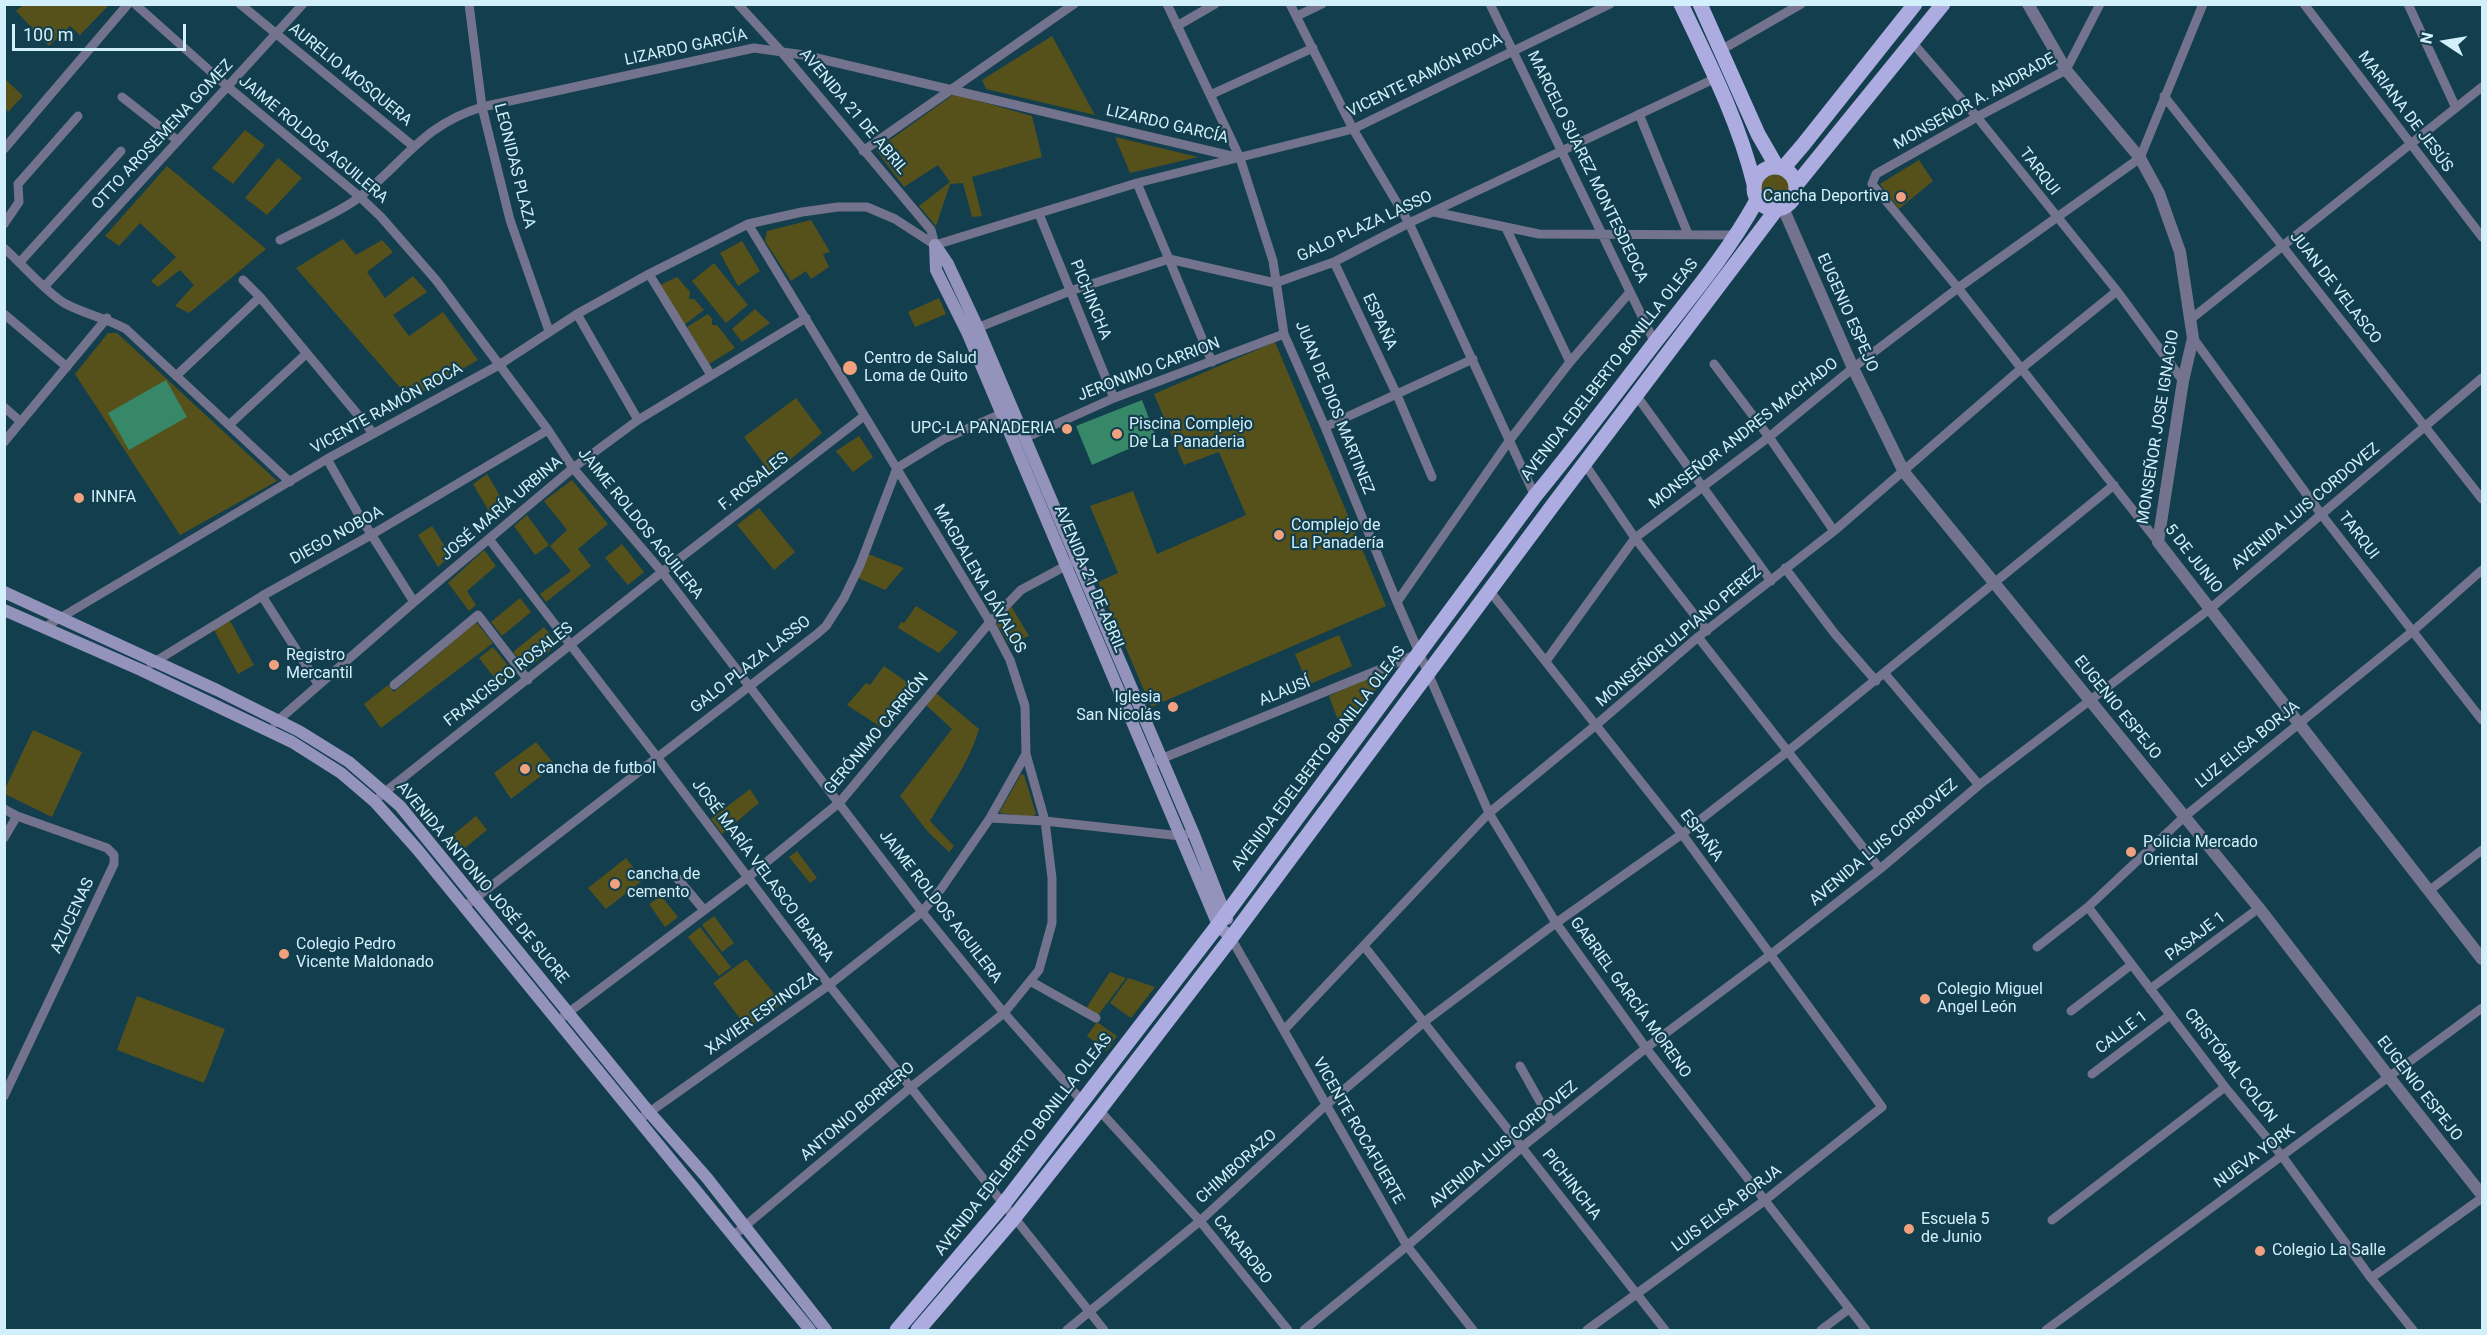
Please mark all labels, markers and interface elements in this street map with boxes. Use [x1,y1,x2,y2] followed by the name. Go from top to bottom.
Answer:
[15,12,189,50] scale bar
[2415,12,2475,72] north arrow
[285,19,415,131] street label: AURELIO MOSQUERA
[23,24,74,45] text: 100 m
[623,26,749,70] street label: LIZARDO GARCÍA
[1344,30,1506,122] street label: VICENTE RAMÓN ROCA
[2416,31,2437,46] text: N
[795,45,911,179] street label: AVENIDA 21 DE ABRIL
[1522,48,1652,286] street label: MARCELO SUAREZ MONTESDEOCA
[2353,48,2457,176] street label: MARIANA DE JESÚS
[1891,49,2059,155] street label: MONSEÑOR A. ANDRADE
[88,56,238,214] street label: OTTO AROSEMENA GOMEZ
[234,72,392,208] street label: JAIME ROLDOS AGUILERA
[489,102,539,230] street label: LEONIDAS PLAZA
[1104,102,1230,148] street label: LIZARDO GARCÍA
[2015,144,2063,200] street label: TARQUI
[1294,187,1436,267] street label: GALO PLAZA LASSO
[1763,187,1889,207] place label: Cancha Deportiva
[1894,190,1908,204] marker: Cancha Deportiva
[2285,228,2385,348] street label: JUAN DE VELASCO
[1812,251,1882,375] street label: EUGENIO ESPEJO
[1517,255,1703,485] street label: AVENIDA EDELBERTO BONILLA OLEAS
[1065,257,1115,343] street label: PICHINCHA
[1358,291,1400,353] street label: ESPAÑA
[1290,318,1378,498] street label: JUAN DE DIOS MARTINEZ
[2134,328,2184,526] street label: MONSEÑOR JOSE IGNACIO
[1075,334,1223,406] street label: JERONIMO CARRION
[864,349,977,387] place label: Centro de Salud Loma de Quito
[1646,354,1842,514] street label: MONSEÑOR ANDRES MACHADO
[308,359,466,459] street label: VICENTE RAMÓN ROCA
[841,359,859,377] marker: Centro de Salud Loma de Quito
[1129,415,1253,453] place label: Piscina Complejo De La Panaderia
[911,419,1055,439] place label: UPC-LA PANADERIA
[1060,422,1074,436] marker: UPC-LA PANADERIA
[1110,427,1124,441] marker: Piscina Complejo De La Panaderia
[2228,439,2384,575] street label: AVENIDA LUIS CORDOVEZ
[573,445,707,603] street label: JAIME ROLDOS AGUILERA
[715,449,793,515] street label: F. ROSALES
[438,453,566,565] street label: JOSÉ MARÍA URBINA
[91,488,136,508] place label: INNFA
[72,491,86,505] marker: INNFA
[929,501,1029,657] street label: MAGDALENA DÁVALOS
[1049,502,1129,656] street label: AVENIDA 21 DE ABRIL
[287,503,387,569] street label: DIEGO NOBOA
[2334,508,2382,564] street label: TARQUI
[1291,516,1384,554] place label: Complejo de La Panadería
[2160,521,2226,597] street label: 5 DE JUNIO
[1272,528,1286,542] marker: Complejo de La Panadería
[1593,562,1765,712] street label: MONSEÑOR ULPIANO PEREZ
[687,612,815,718] street label: GALO PLAZA LASSO
[441,619,577,731] street label: FRANCISCO ROSALES
[1228,643,1410,875] street label: AVENIDA EDELBERTO BONILLA OLEAS
[286,646,353,684] place label: Registro Mercantil
[2069,652,2165,764] street label: EUGENIO ESPEJO
[267,658,281,672] marker: Registro Mercantil
[821,669,933,799] street label: GERÓNIMO CARRIÓN
[1256,673,1314,711] street label: ALAUSÍ
[1076,688,1161,726] place label: Iglesia San Nicolás
[2192,697,2304,793] street label: LUZ ELISA BORJA
[1166,700,1180,714] marker: Iglesia San Nicolás
[537,759,656,779] place label: cancha de futbol
[518,762,532,776] marker: cancha de futbol
[1806,775,1962,911] street label: AVENIDA LUIS CORDOVEZ
[687,776,837,966] street label: JOSÉ MARÍA VELASCO IBARRA
[392,778,572,988] street label: AVENIDA ANTONIO JOSÉ DE SUCRE
[1675,806,1727,866] street label: ESPAÑA
[874,827,1006,987] street label: JAIME ROLDOS AGUILERA
[2143,833,2258,871] place label: Policia Mercado Oriental
[2124,845,2138,859] marker: Policia Mercado Oriental
[627,865,700,903] place label: cancha de cemento
[47,875,99,957] street label: AZUCENAS
[608,877,622,891] marker: cancha de cemento
[2162,908,2230,966] street label: PASAJE 1
[1565,914,1695,1082] street label: GABRIEL GARCÍA MORENO
[296,935,434,973] place label: Colegio Pedro Vicente Maldonado
[277,947,291,961] marker: Colegio Pedro Vicente Maldonado
[702,968,822,1060] street label: XAVIER ESPINOZA
[1937,980,2043,1018] place label: Colegio Miguel Angel León
[1918,992,1932,1006] marker: Colegio Miguel Angel León
[2180,1005,2280,1127] street label: CRISTÓBAL COLÓN
[2092,1007,2152,1059] street label: CALLE 1
[931,1030,1117,1260] street label: AVENIDA EDELBERTO BONILLA OLEAS
[2372,1033,2466,1145] street label: EUGENIO ESPEJO
[1308,1054,1408,1208] street label: VICENTE ROCAFUERTE
[797,1059,919,1165] street label: ANTONIO BORRERO
[1426,1077,1582,1213] street label: AVENIDA LUIS CORDOVEZ
[2211,1121,2299,1193] street label: NUEVA YORK
[1193,1126,1281,1208] street label: CHIMBORAZO
[1537,1146,1605,1224] street label: PICHINCHA
[1668,1162,1786,1256] street label: LUIS ELISA BORJA
[1921,1210,1990,1248] place label: Escuela 5 de Junio
[1208,1212,1276,1288] street label: CARABOBO
[1902,1222,1916,1236] marker: Escuela 5 de Junio
[2272,1241,2386,1261] place label: Colegio La Salle
[2253,1244,2267,1258] marker: Colegio La Salle

